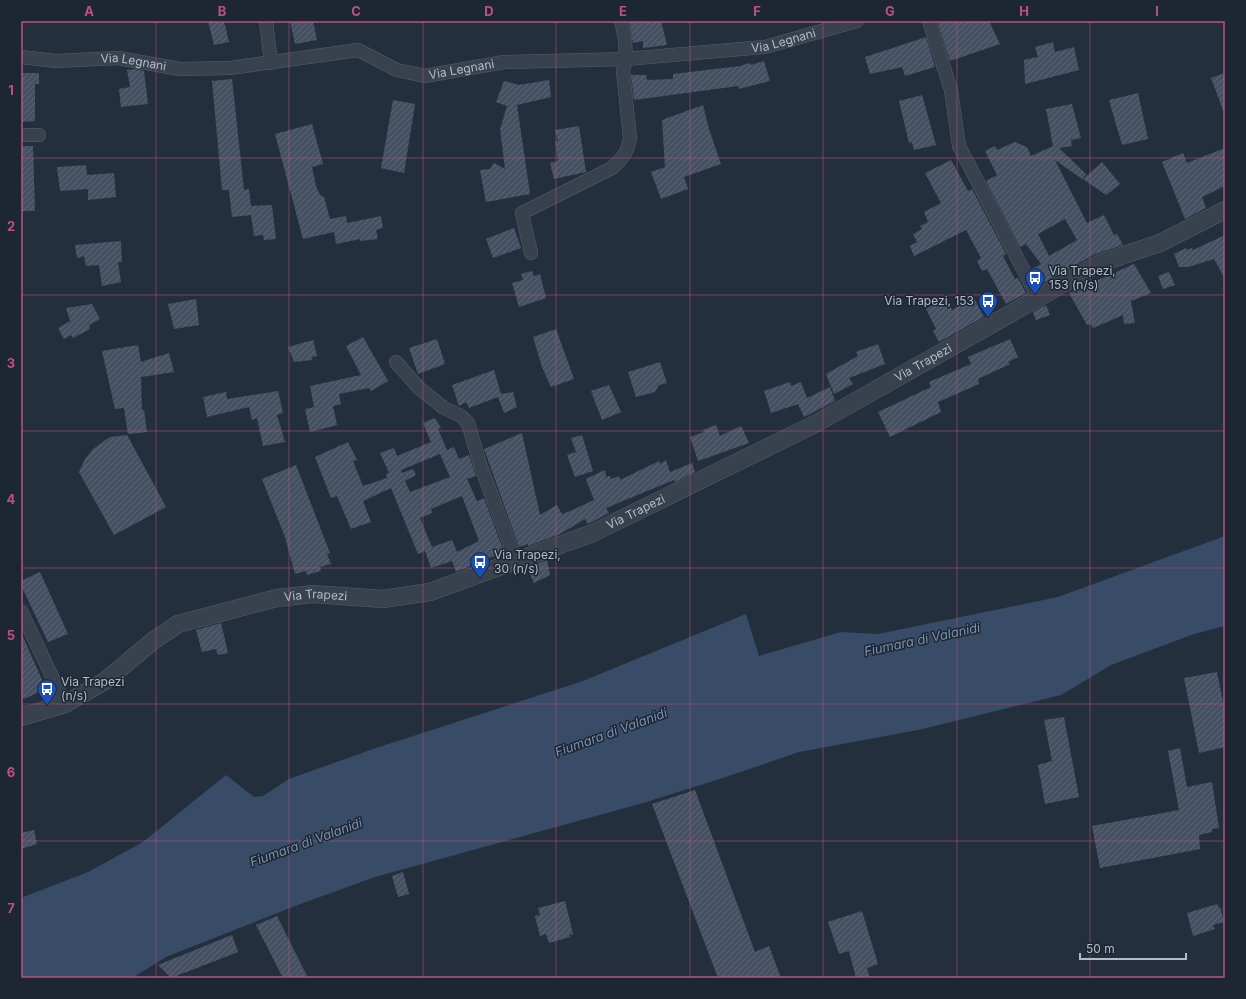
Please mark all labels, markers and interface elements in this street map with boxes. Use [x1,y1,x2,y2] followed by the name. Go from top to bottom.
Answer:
[84,3,94,19] text: A
[218,3,227,19] text: B
[351,3,361,19] text: C
[484,3,494,19] text: D
[619,3,627,19] text: E
[753,3,761,19] text: F
[885,3,895,19] text: G
[1019,3,1029,19] text: H
[1155,3,1159,19] text: I
[750,25,817,55] street label: Via Legnani
[100,50,168,73] street label: Via Legnani
[427,56,495,82] street label: Via Legnani
[8,82,14,98] text: 1
[7,218,15,234] text: 2
[1049,263,1116,292] place label: Via Trapezi, 153 (n/s)
[1024,267,1046,295] bus stop icon: Via Trapezi, 153 (n/s)
[977,290,999,318] bus stop icon: Via Trapezi, 153
[884,293,974,308] place label: Via Trapezi, 153
[892,340,954,385] street label: Via Trapezi
[7,355,15,371] text: 3
[7,491,16,507] text: 4
[604,491,667,532] street label: Via Trapezi
[494,547,561,576] place label: Via Trapezi, 30 (n/s)
[469,551,491,579] bus stop icon: Via Trapezi, 30 (n/s)
[283,586,348,604] street label: Via Trapezi
[862,619,982,659] water label: Fiumara di Valanidi
[7,627,15,643] text: 5
[61,674,124,703] place label: Via Trapezi (n/s)
[36,678,58,706] bus stop icon: Via Trapezi (n/s)
[553,704,670,760] water label: Fiumara di Valanidi
[7,764,15,780] text: 6
[248,814,365,870] water label: Fiumara di Valanidi
[7,900,15,916] text: 7
[1080,935,1186,961] scale bar
[1086,941,1115,956] text: 50 m

